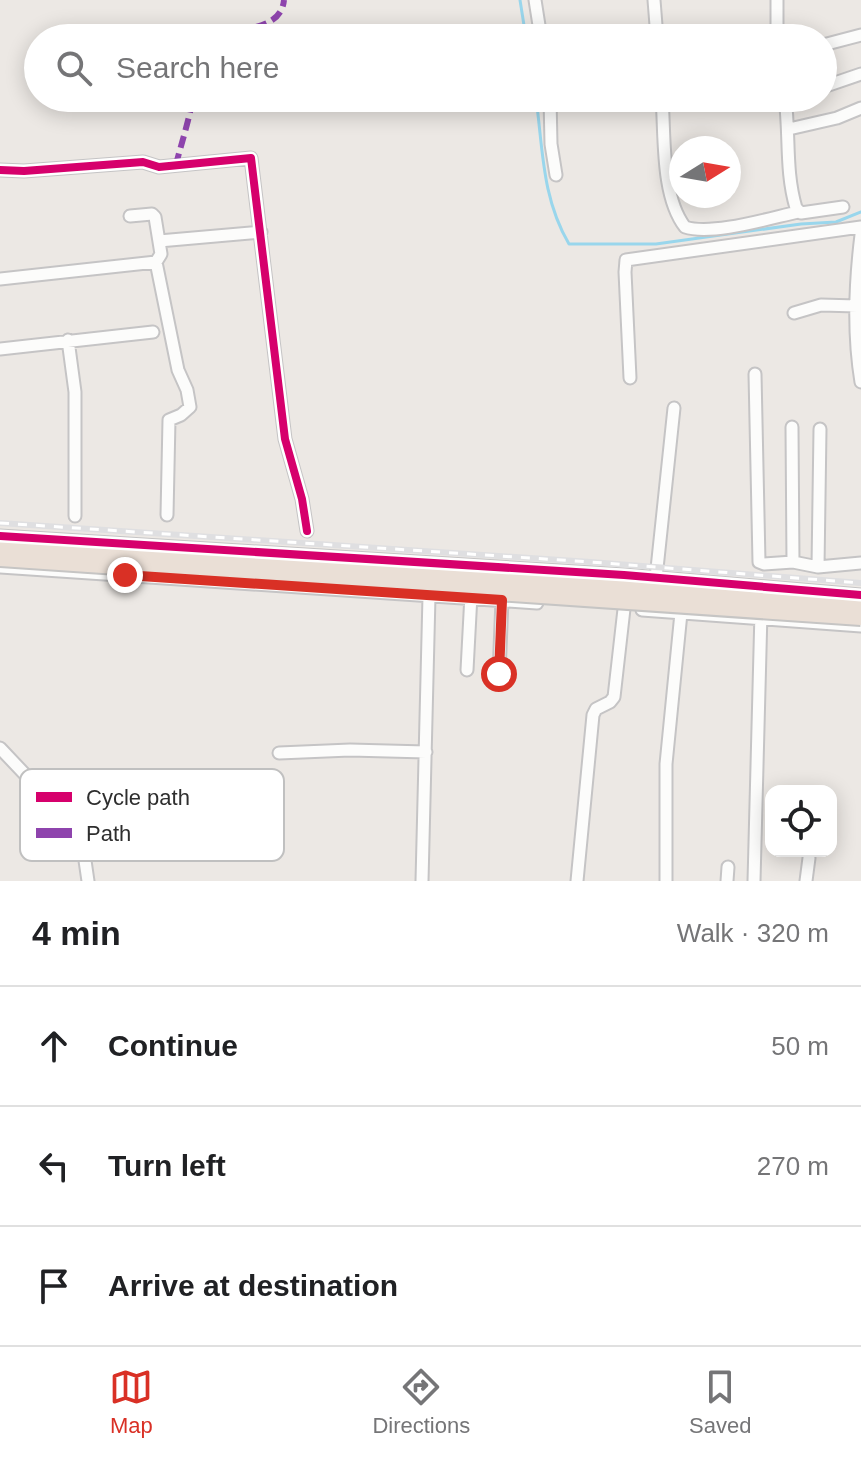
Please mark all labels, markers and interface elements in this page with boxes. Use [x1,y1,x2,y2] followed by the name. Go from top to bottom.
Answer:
[24,24,837,112] search box
[52,46,96,90] icon: search
[116,51,279,84] text: Search here
[669,136,741,208] north arrow
[107,557,143,593] route end
[481,656,517,692] route start
[20,769,284,861] legend
[86,785,190,810] text: Cycle path
[765,785,837,857] map controls
[765,785,837,857] button: locate
[86,821,131,846] text: Path
[32,914,121,952] text: 4 min
[677,918,829,948] text: Walk · 320 m
[32,1024,76,1068] icon: ahead
[108,1029,238,1062] text: Continue
[771,1031,829,1061] text: 50 m
[32,1144,76,1188] icon: left
[108,1149,226,1182] text: Turn left
[757,1151,829,1181] text: 270 m
[32,1264,76,1308] icon: arrive
[108,1269,398,1302] text: Arrive at destination
[109,1365,153,1439] tab: Map
[372,1365,470,1439] tab: Directions
[689,1365,752,1439] tab: Saved

